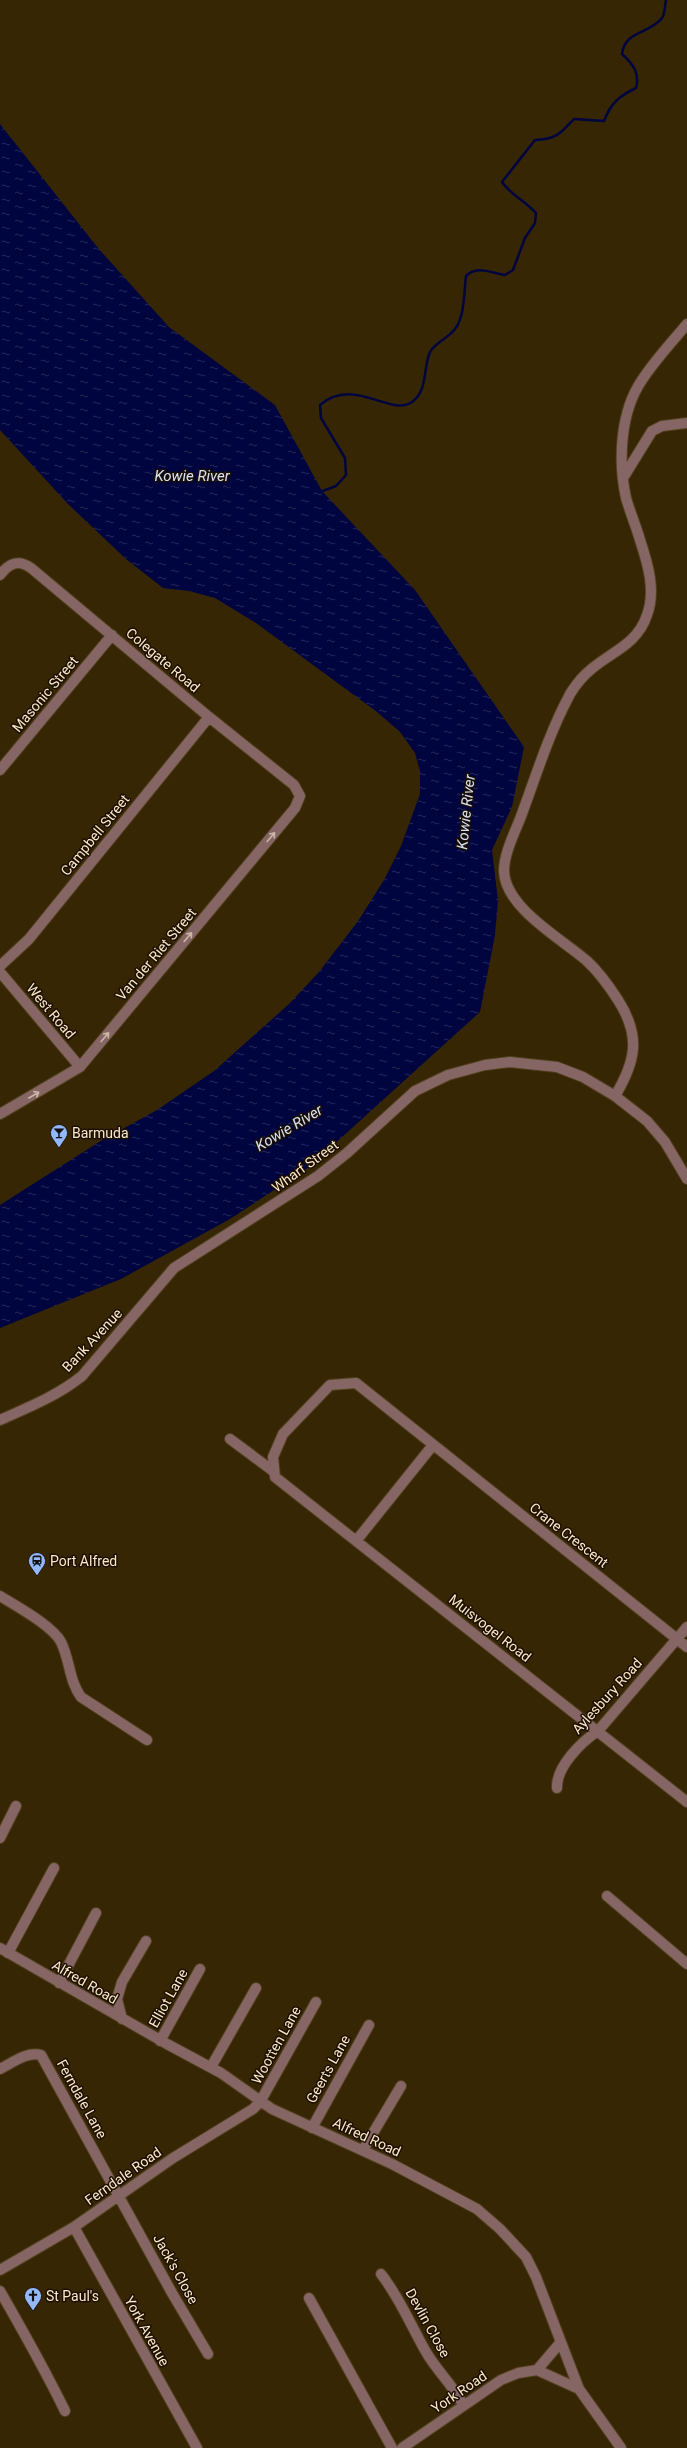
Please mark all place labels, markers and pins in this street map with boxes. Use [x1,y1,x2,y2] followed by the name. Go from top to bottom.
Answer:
[49,1123,69,1148] bar icon: Barmuda
[72,1125,129,1141] place label: Barmuda
[27,1551,47,1576] station icon: Port Alfred
[50,1553,117,1569] place label: Port Alfred
[23,2286,43,2311] church icon: St Paul's
[46,2288,99,2304] place label: St Paul's

